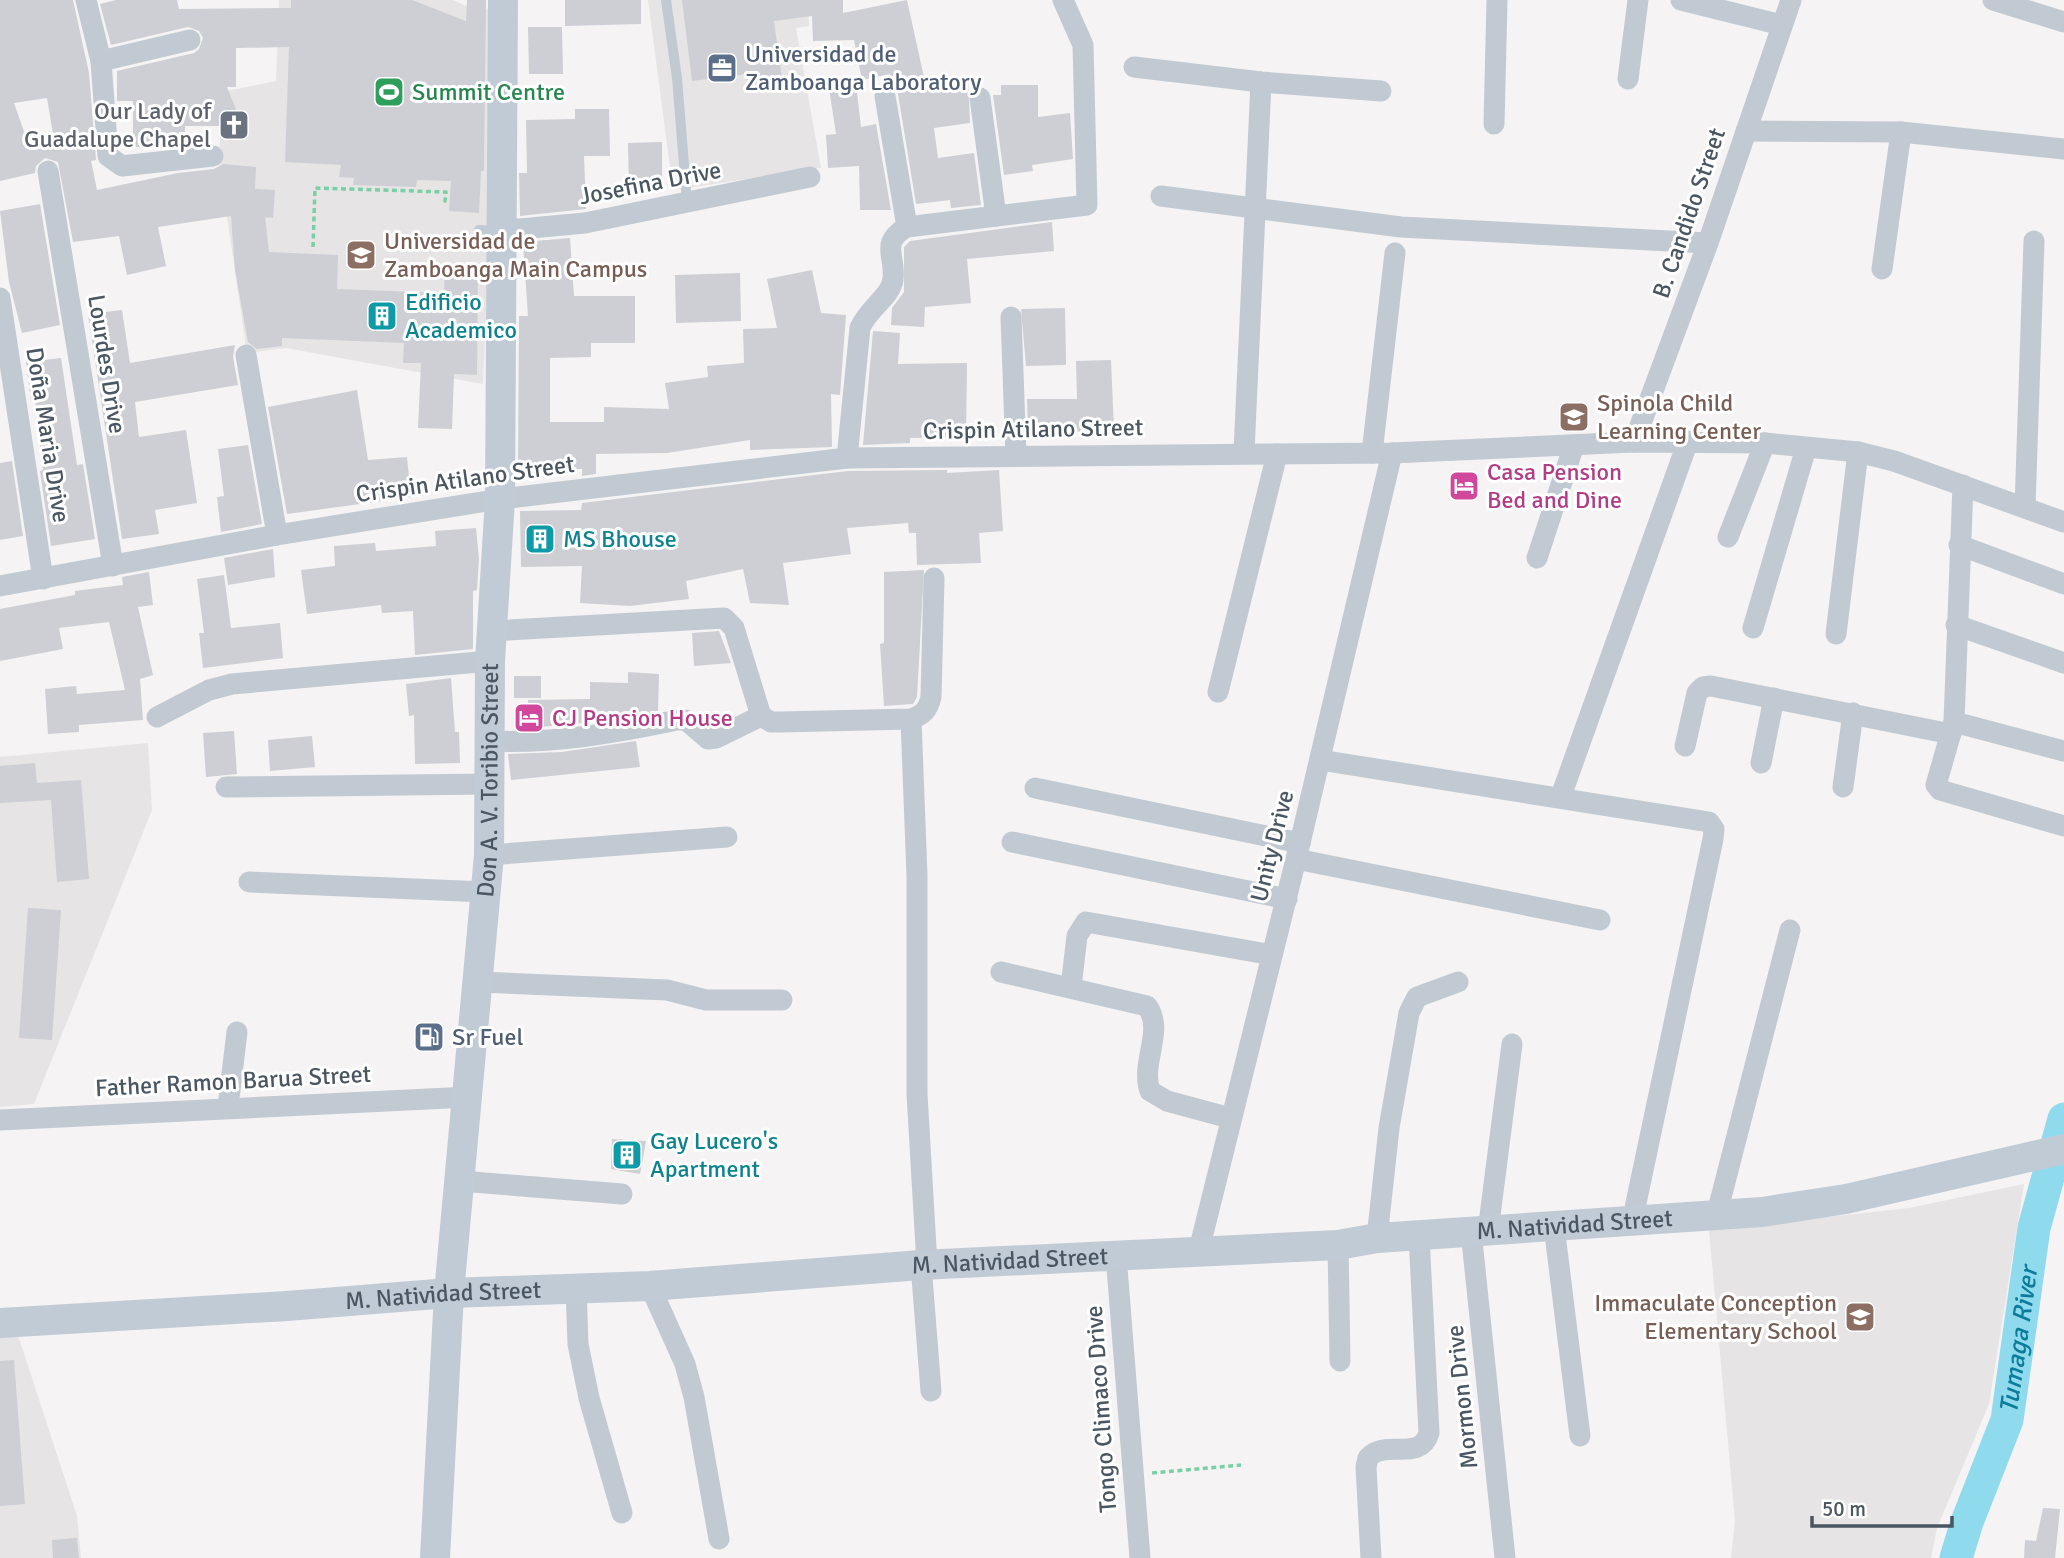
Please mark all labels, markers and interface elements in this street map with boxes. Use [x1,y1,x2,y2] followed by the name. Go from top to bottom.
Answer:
[745,39,981,97] place label: Universidad de Zamboanga Laboratory
[705,51,739,85] office icon: Universidad de Zamboanga Laboratory
[372,75,406,109] sports icon: Summit Centre
[412,77,565,107] place label: Summit Centre
[24,96,212,154] place label: Our Lady of Guadalupe Chapel
[217,108,251,142] church icon: Our Lady of Guadalupe Chapel
[1646,124,1732,302] street label: B. Candido Street
[576,155,724,211] street label: Josefina Drive
[384,226,647,284] place label: Universidad de Zamboanga Main Campus
[344,238,378,272] school or university icon: Universidad de Zamboanga Main Campus
[405,287,517,345] place label: Edificio Academico
[81,292,133,436] street label: Lourdes Drive
[365,299,399,333] building icon: Edificio Academico
[19,345,77,525] street label: Doña Maria Drive
[1597,388,1761,446] place label: Spinola Child Learning Center
[1557,400,1591,434] school or university icon: Spinola Child Learning Center
[923,412,1143,446] street label: Crispin Atilano Street
[354,449,576,509] street label: Crispin Atilano Street
[1487,457,1622,515] place label: Casa Pension Bed and Dine
[1447,469,1481,503] hotel icon: Casa Pension Bed and Dine
[523,522,557,556] building icon: MS Bhouse
[563,524,677,554] place label: MS Bhouse
[470,663,505,899] street label: Don A. V. Toribio Street
[512,701,546,735] hotel icon: CJ Pension House
[552,703,733,733] place label: CJ Pension House
[1244,787,1300,905] street label: Unity Drive
[412,1020,446,1054] fuel station icon: Sr Fuel
[452,1022,523,1052] place label: Sr Fuel
[94,1059,372,1103] street label: Father Ramon Barua Street
[650,1126,778,1184] place label: Gay Lucero's Apartment
[610,1138,644,1172] building icon: Gay Lucero's Apartment
[1475,1203,1674,1246] street label: M. Natividad Street
[911,1241,1109,1280] street label: M. Natividad Street
[1993,1261,2046,1416] water label: Tumaga River
[344,1275,542,1316] street label: M. Natividad Street
[1594,1288,1837,1346] place label: Immaculate Conception Elementary School
[1843,1300,1877,1334] school or university icon: Immaculate Conception Elementary School
[1079,1304,1123,1514] street label: Tongo Climaco Drive
[1440,1324,1484,1470] street label: Mormon Drive
[1812,1484,1952,1528] scale bar
[1822,1496,1866,1522] text: 50 m

